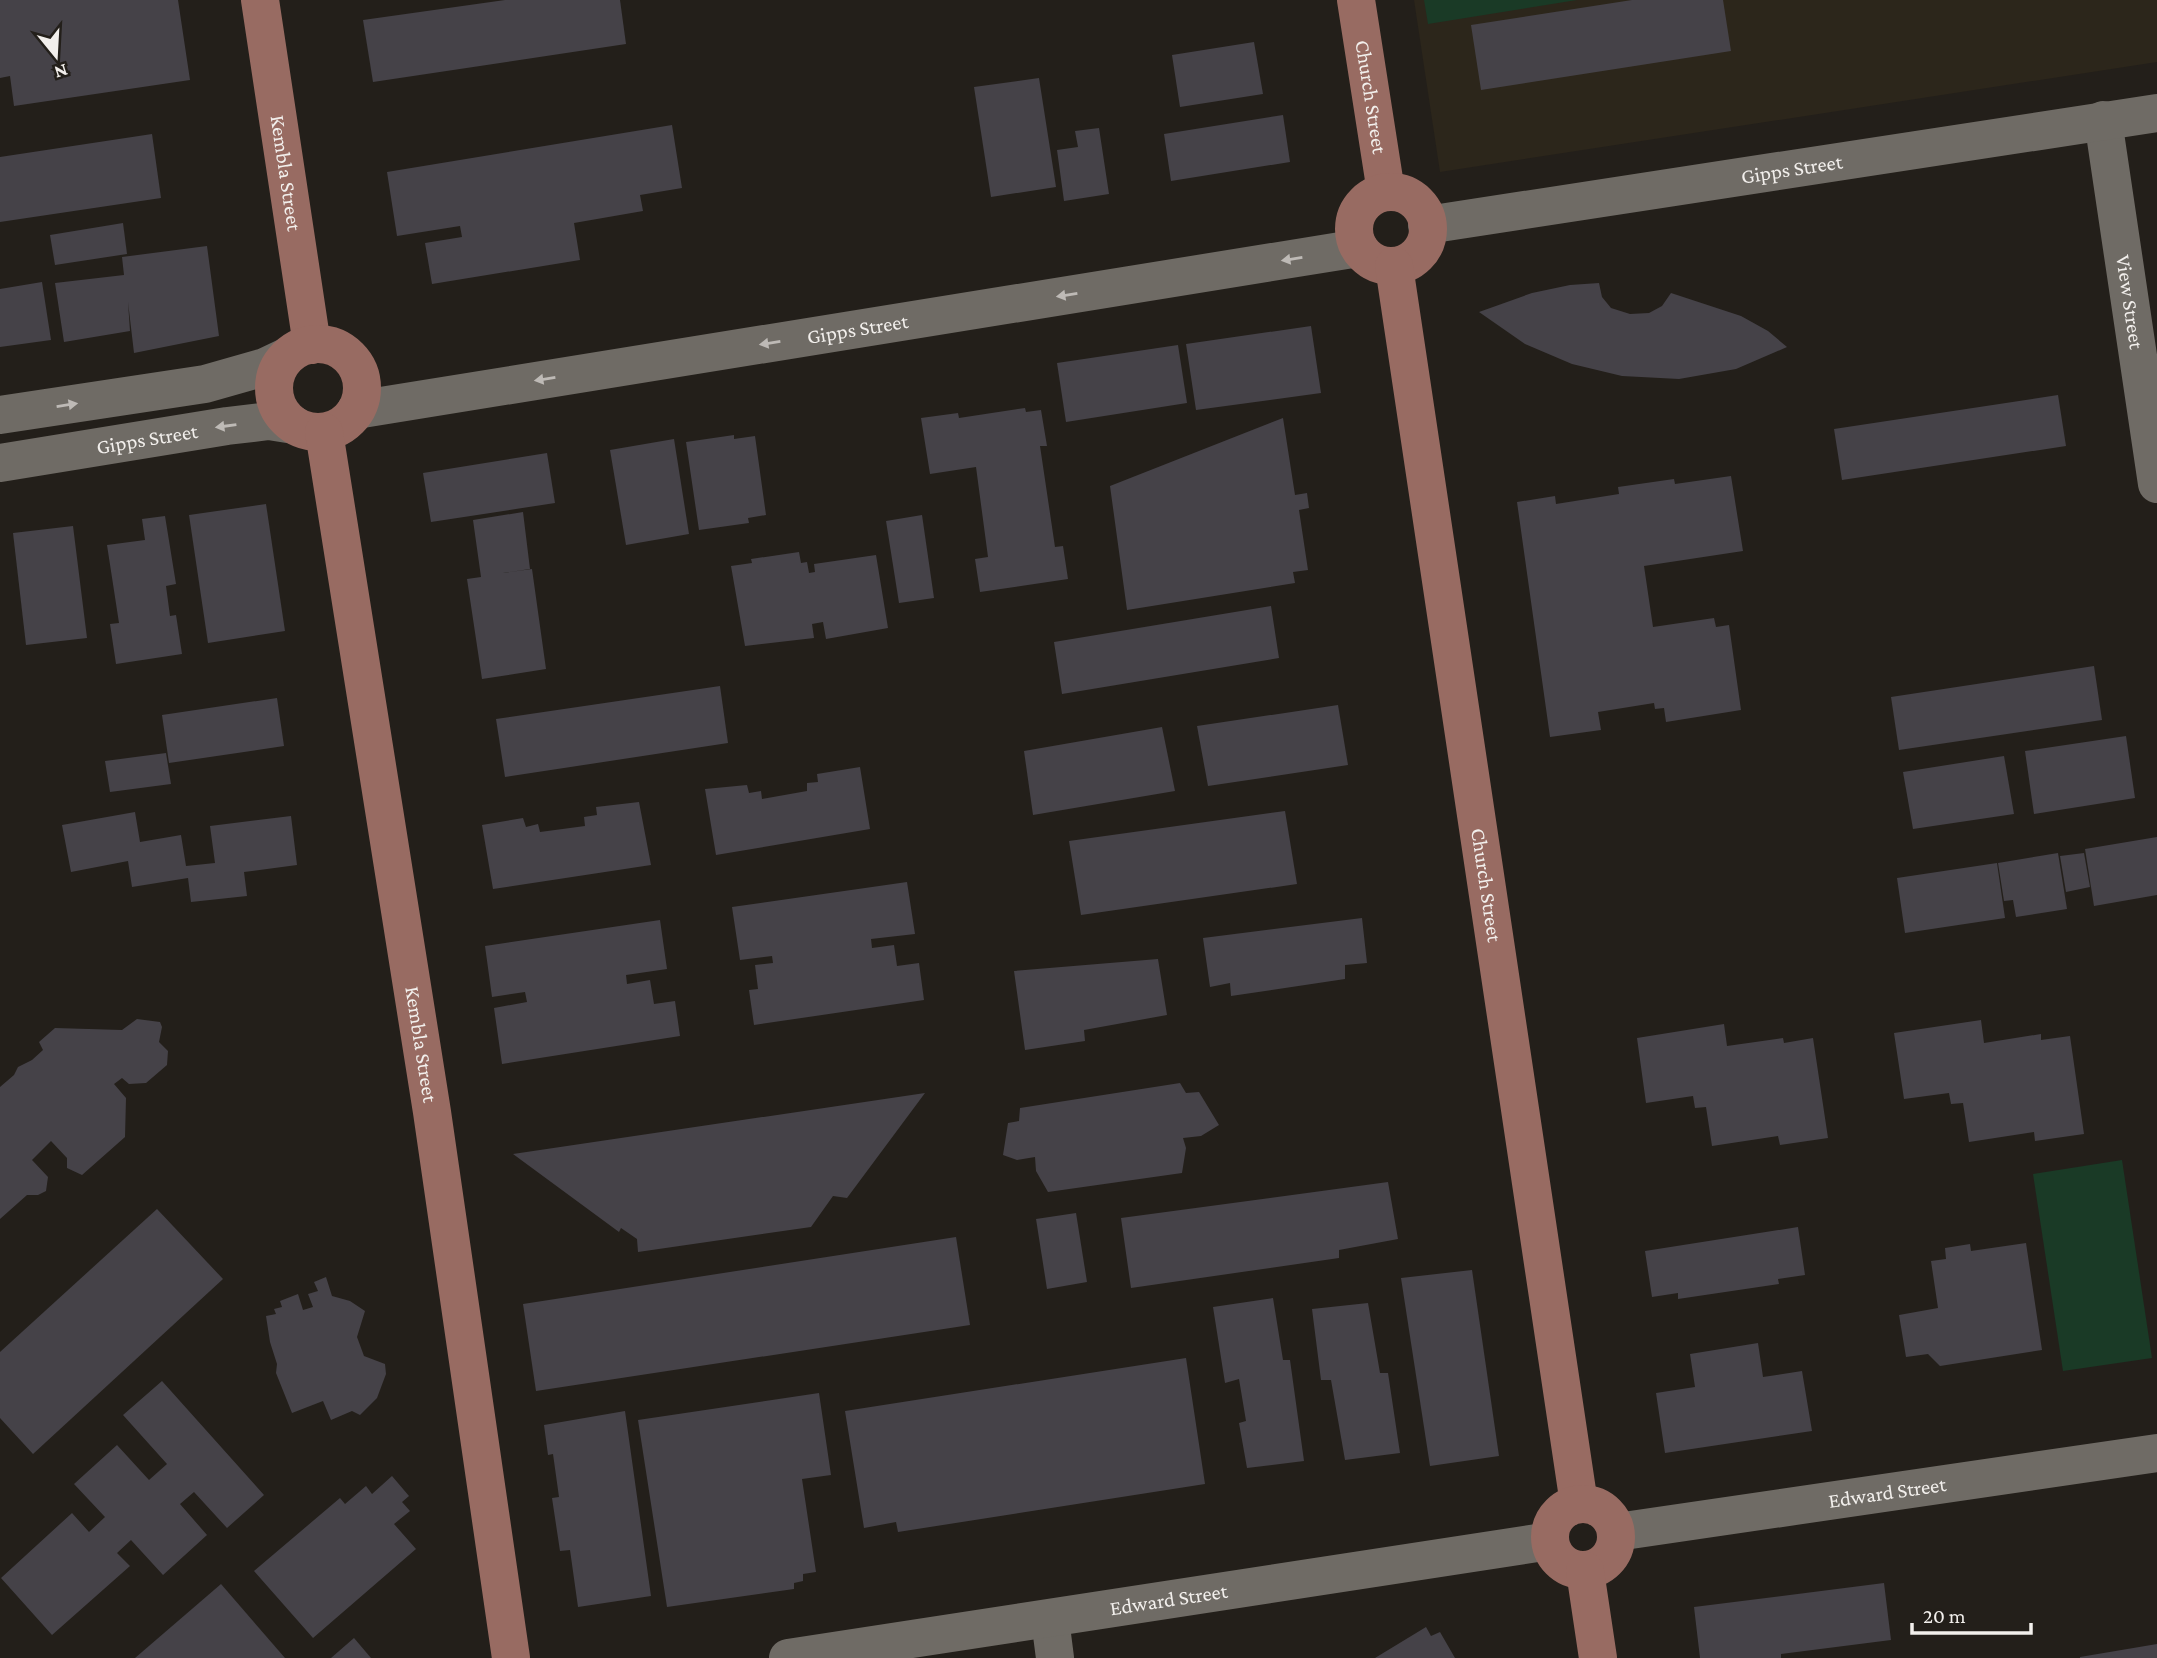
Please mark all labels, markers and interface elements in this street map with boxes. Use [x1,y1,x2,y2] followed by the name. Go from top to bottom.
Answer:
[21,21,91,91] north arrow
[1350,38,1392,156] street label: Church Street
[52,60,71,84] text: N
[265,113,307,234] street label: Kembla Street
[1739,149,1845,189] street label: Gipps Street
[2111,253,2149,352] street label: View Street
[1281,254,1303,265] one-way arrow
[1056,290,1078,301] one-way arrow
[805,309,911,349] street label: Gipps Street
[759,338,781,349] one-way arrow
[534,374,556,385] one-way arrow
[57,399,79,410] one-way arrow
[95,419,200,459] street label: Gipps Street
[215,421,237,432] one-way arrow
[1466,827,1507,945] street label: Church Street
[400,985,442,1105] street label: Kembla Street
[1827,1472,1949,1513] street label: Edward Street
[1108,1579,1230,1620] street label: Edward Street
[1912,1592,2031,1636] scale bar
[1923,1604,1966,1628] text: 20 m

